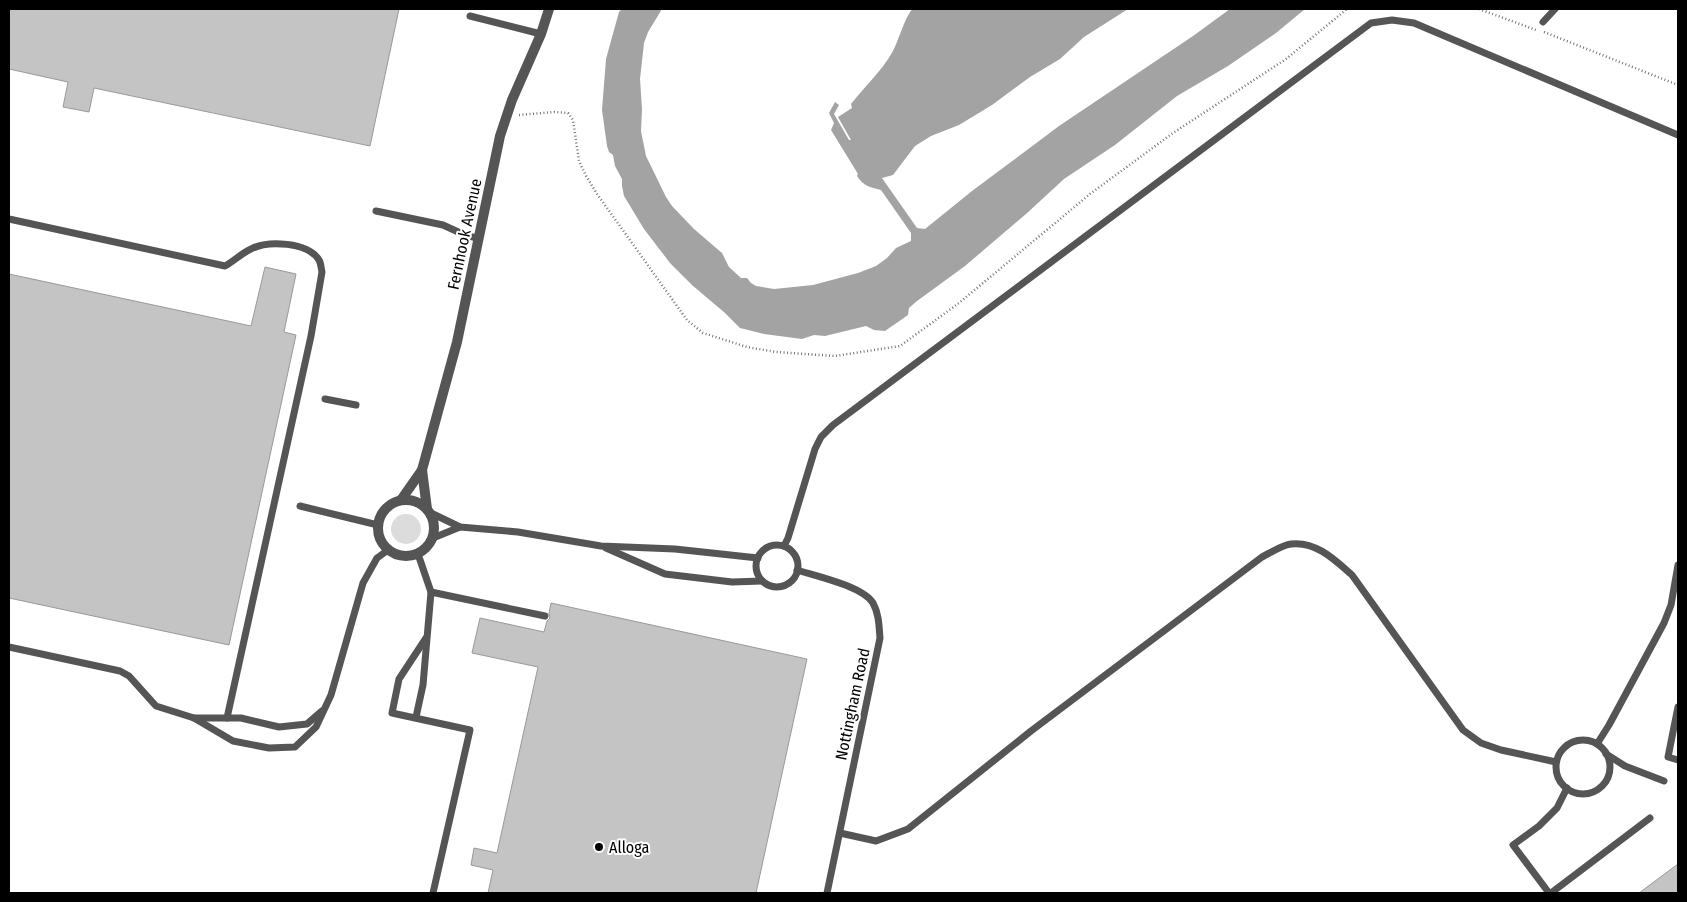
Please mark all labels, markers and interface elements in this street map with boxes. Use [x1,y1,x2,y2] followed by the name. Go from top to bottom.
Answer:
[443,177,486,291] street label: Fernhook Avenue
[831,646,874,762] street label: Nottingham Road
[609,838,649,857] place label: Alloga
[593,841,605,853] marker: Alloga

